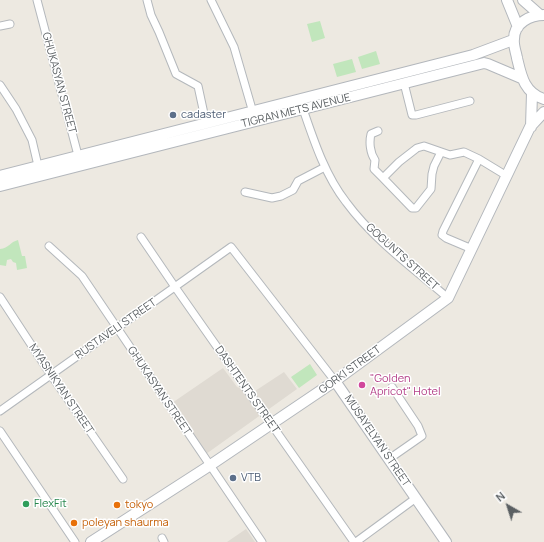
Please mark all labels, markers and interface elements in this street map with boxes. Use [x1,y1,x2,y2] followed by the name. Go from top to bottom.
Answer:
[39,31,79,135] street label: GHUKASYAN STREET
[240,91,352,131] street label: TIGRAN METS AVENUE
[181,108,226,122] place label: cadaster
[168,110,178,120] marker: cadaster
[363,221,441,293] street label: GOGUNTS STREET
[73,296,159,362] street label: RUSTAVELI STREET
[26,341,96,437] street label: MYASNIKYAN STREET
[316,343,384,397] street label: GORKI STREET
[124,344,194,438] street label: GHUKASYAN STREET
[212,344,282,436] street label: DASHTENTS STREET
[370,372,441,398] place label: "Golden Apricot" Hotel
[357,380,367,390] marker: "Golden Apricot" Hotel
[341,393,413,489] street label: MUSAYELYAN STREET
[241,471,261,485] place label: VTB
[228,473,238,483] marker: VTB
[488,486,528,526] north arrow
[492,488,508,505] text: N
[34,497,67,511] place label: FlexFit
[125,498,153,512] place label: tokyo
[21,499,31,509] marker: FlexFit
[112,500,122,510] marker: tokyo
[82,516,169,530] place label: poleyan shaurma
[69,518,79,528] marker: poleyan shaurma

